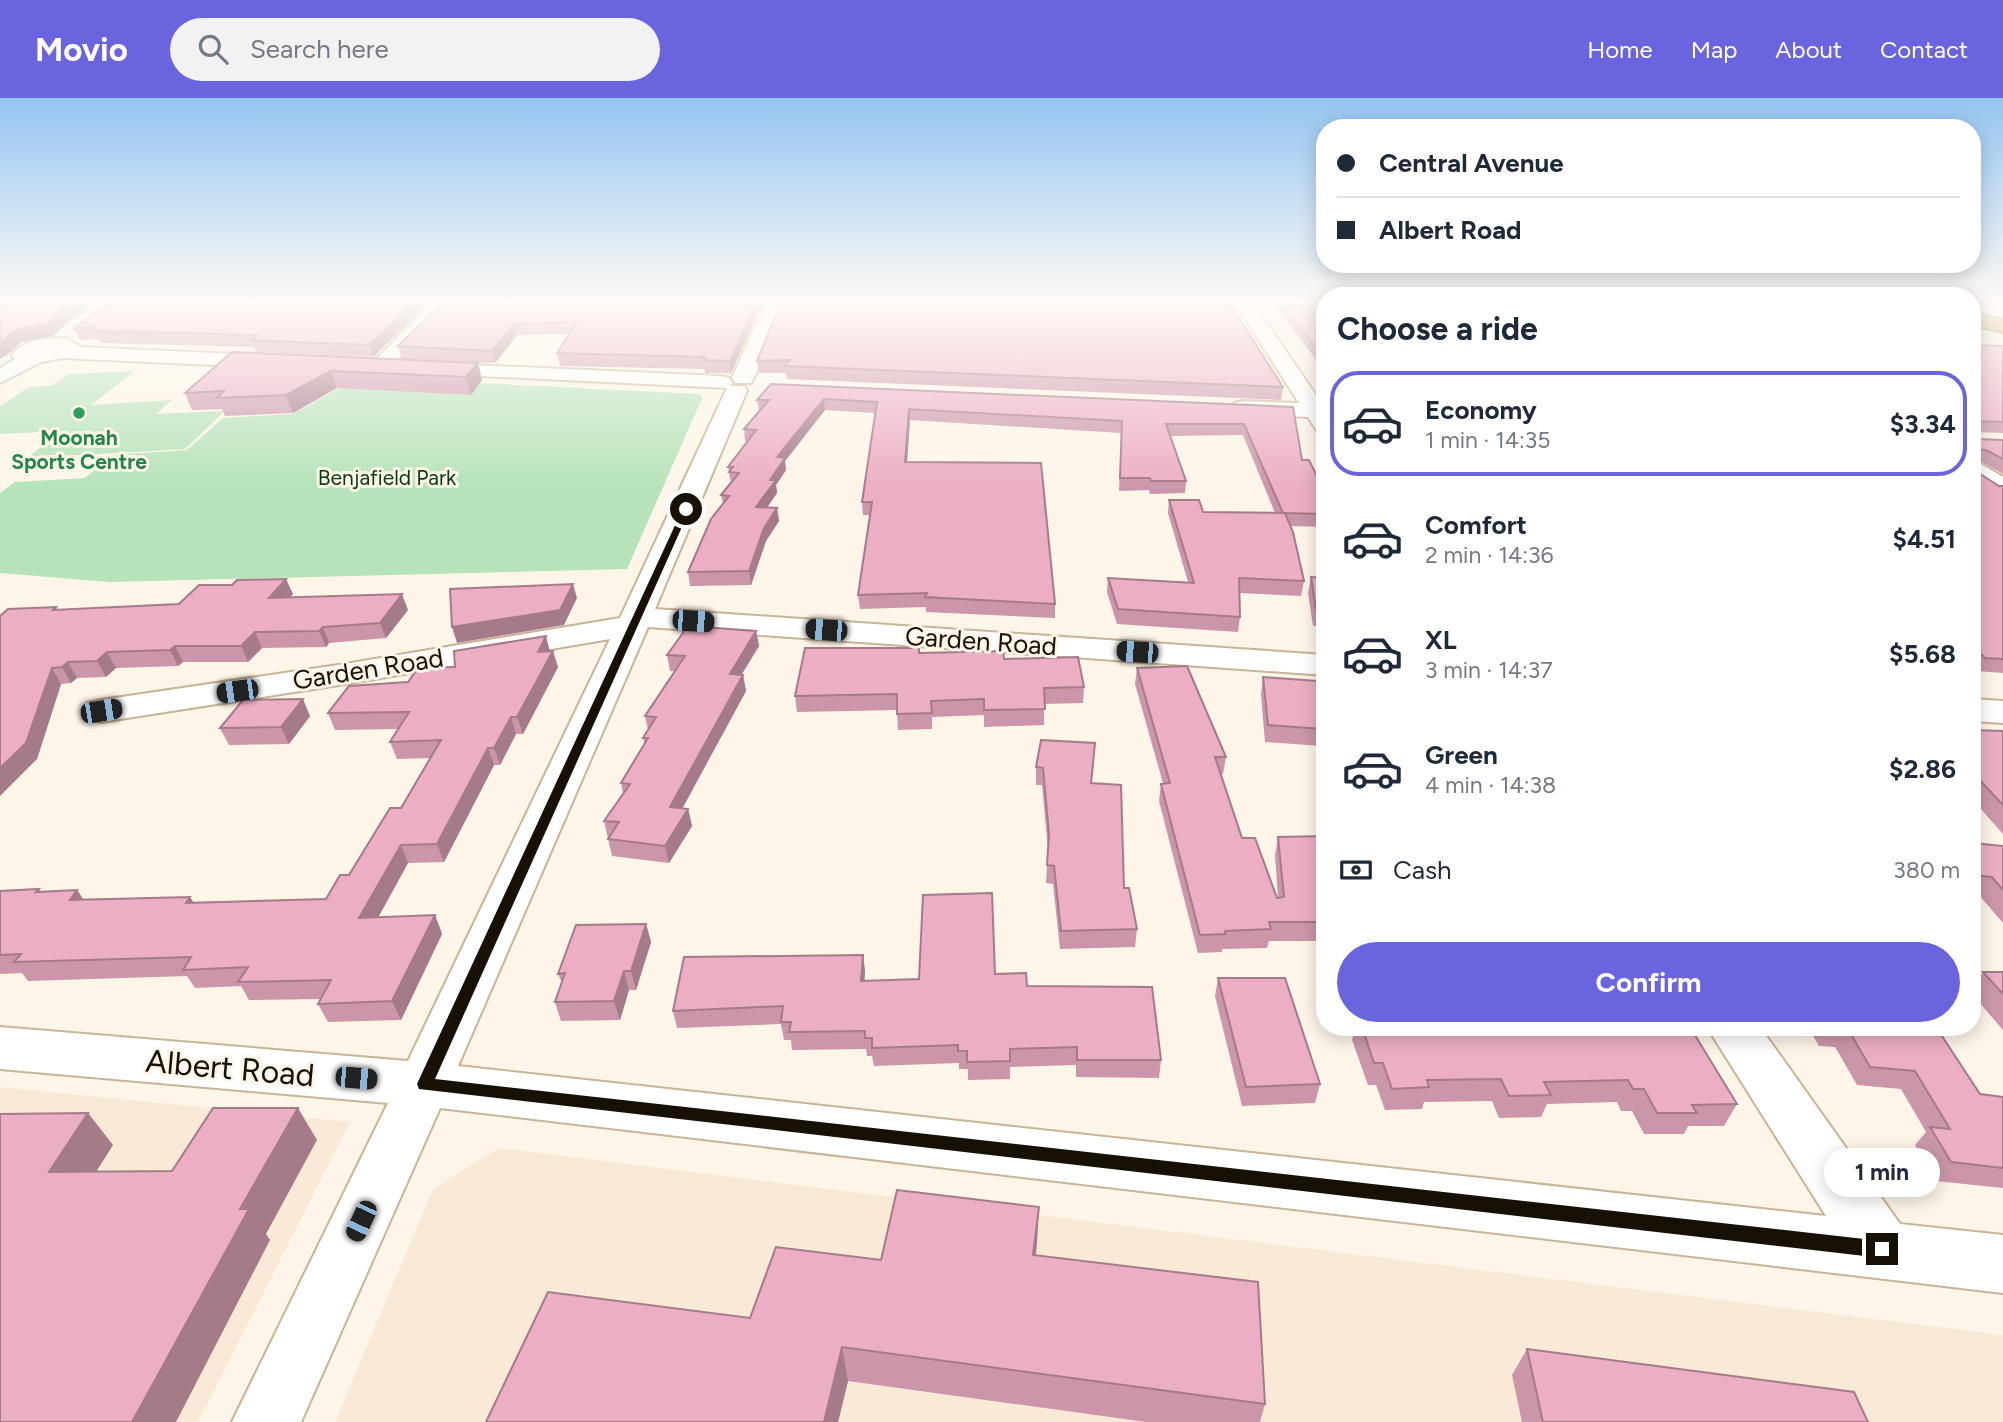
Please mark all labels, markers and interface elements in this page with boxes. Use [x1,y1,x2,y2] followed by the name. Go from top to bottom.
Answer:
[170,18,660,81] search box
[35,30,128,69] text: Movio
[194,30,232,68] icon: search
[250,33,389,65] text: Search here
[1587,35,1653,64] text: Home
[1691,35,1737,64] text: Map
[1775,35,1842,64] text: About
[1880,35,1968,64] text: Contact
[1379,147,1564,179] text: Central Avenue
[1379,214,1522,246] text: Albert Road
[1337,310,1538,348] text: Choose a ride
[1341,392,1404,455] icon: car
[1425,394,1537,426] text: Economy
[71,405,87,421] marker: Moonah Sports Centre
[1890,408,1956,440] text: $3.34
[11,425,147,474] place label: Moonah Sports Centre
[1425,426,1550,454] text: 1 min · 14:35
[318,465,457,490] park label: Benjafield Park
[670,493,702,525] route start
[1341,507,1404,570] icon: car
[1425,509,1527,541] text: Comfort
[1893,523,1956,555] text: $4.51
[1425,541,1554,569] text: 2 min · 14:36
[672,609,715,633] car
[805,618,848,642] car
[904,620,1058,662] street label: Garden Road
[1341,622,1404,685] icon: car
[1425,624,1457,656] text: XL
[1889,638,1956,670] text: $5.68
[1116,640,1159,664] car
[290,641,446,697] street label: Garden Road
[1425,656,1553,684] text: 3 min · 14:37
[215,678,260,704] car
[79,697,124,725] car
[1341,737,1404,800] icon: car
[1425,739,1498,771] text: Green
[1889,753,1956,785] text: $2.86
[1425,771,1556,799] text: 4 min · 14:38
[1337,851,1375,889] icon: cash
[1393,854,1452,886] text: Cash
[1893,856,1960,884] text: 380 m
[1337,942,1960,1022] button: Confirm
[144,1042,316,1094] street label: Albert Road
[335,1066,378,1090] car
[1824,1148,1940,1196] callout: 1 min
[1855,1158,1909,1186] text: 1 min
[343,1198,380,1244] car
[1866,1233,1898,1265] route end

